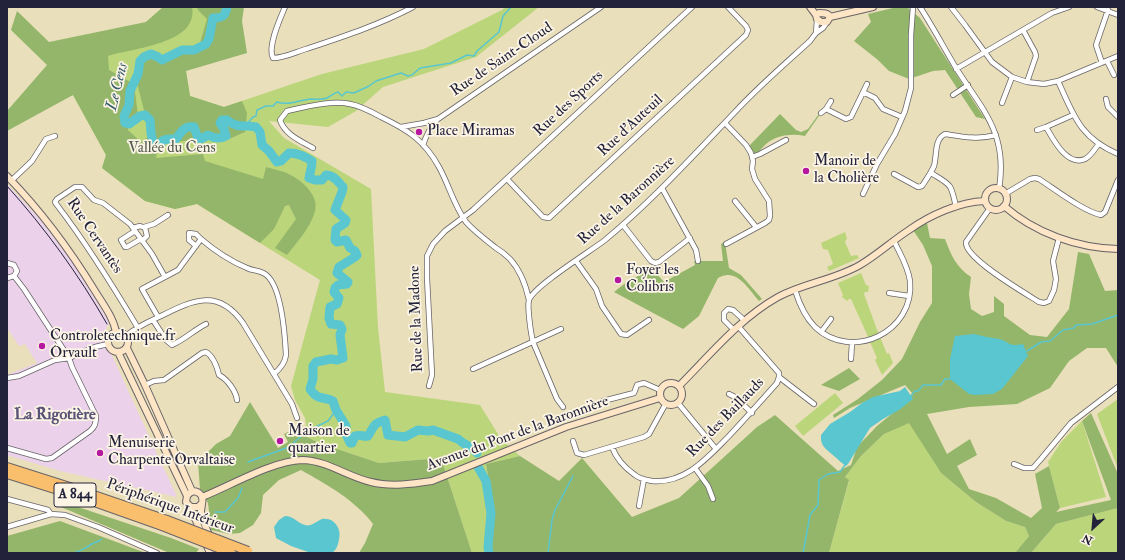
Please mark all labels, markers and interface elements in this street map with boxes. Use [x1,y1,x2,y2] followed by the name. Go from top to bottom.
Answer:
[448,19,556,101] street label: Rue de Saint-Cloud
[103,61,133,113] water label: Le Cens
[531,67,607,141] street label: Rue des Sports
[595,91,667,161] street label: Rue d'Auteuil
[427,123,514,141] place label: Place Miramas
[414,127,424,137] marker: Place Miramas
[128,140,216,158] park label: Vallée du Cens
[575,153,679,249] street label: Rue de la Baronnière
[814,153,879,188] place label: Manoir de la Cholière
[801,166,811,176] marker: Manoir de la Cholière
[62,195,126,277] street label: Rue Cervantès
[626,262,679,297] place label: Foyer les Colibris
[406,265,428,373] street label: Rue de la Madone
[613,275,623,285] marker: Foyer les Colibris
[50,328,175,363] place label: Controletechnique.fr Orvault
[37,341,47,351] marker: Controletechnique.fr Orvault
[683,374,769,462] street label: Rue des Baillauds
[425,393,611,475] street label: Avenue du Pont de la Baronnière
[14,406,96,426] district label: La Rigotière
[288,423,349,458] place label: Maison de quartier
[108,435,235,470] place label: Menuiserie Charpente Orvaltaise
[275,436,285,446] marker: Maison de quartier
[95,448,105,458] marker: Menuiserie Charpente Orvaltaise
[104,476,236,538] street label: Périphérique Intérieur
[54,483,96,507] road number: A 844
[1073,508,1113,548] north arrow
[1080,531,1095,547] text: N

